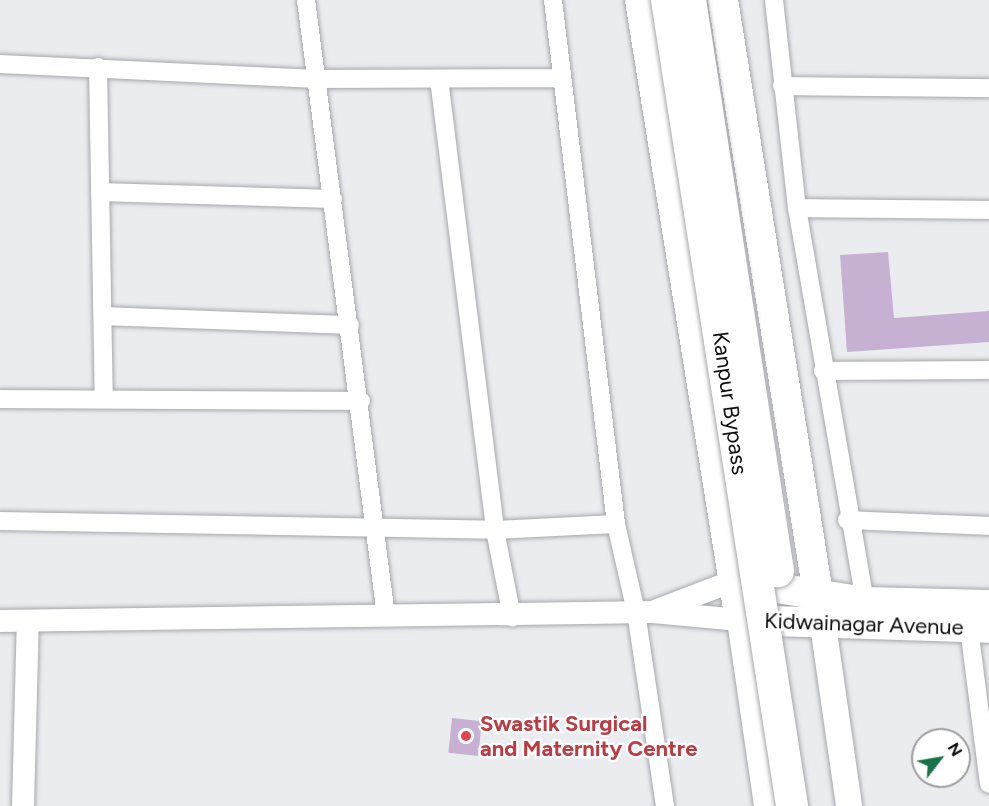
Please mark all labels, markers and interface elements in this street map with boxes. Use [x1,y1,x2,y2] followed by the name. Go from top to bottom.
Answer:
[707,330,753,476] street label: Kanpur Bypass
[764,607,964,641] street label: Kidwainagar Avenue
[480,710,697,762] place label: Swastik Surgical and Maternity Centre
[457,727,475,745] marker: Swastik Surgical and Maternity Centre
[911,728,971,788] north arrow
[944,739,966,760] text: N

